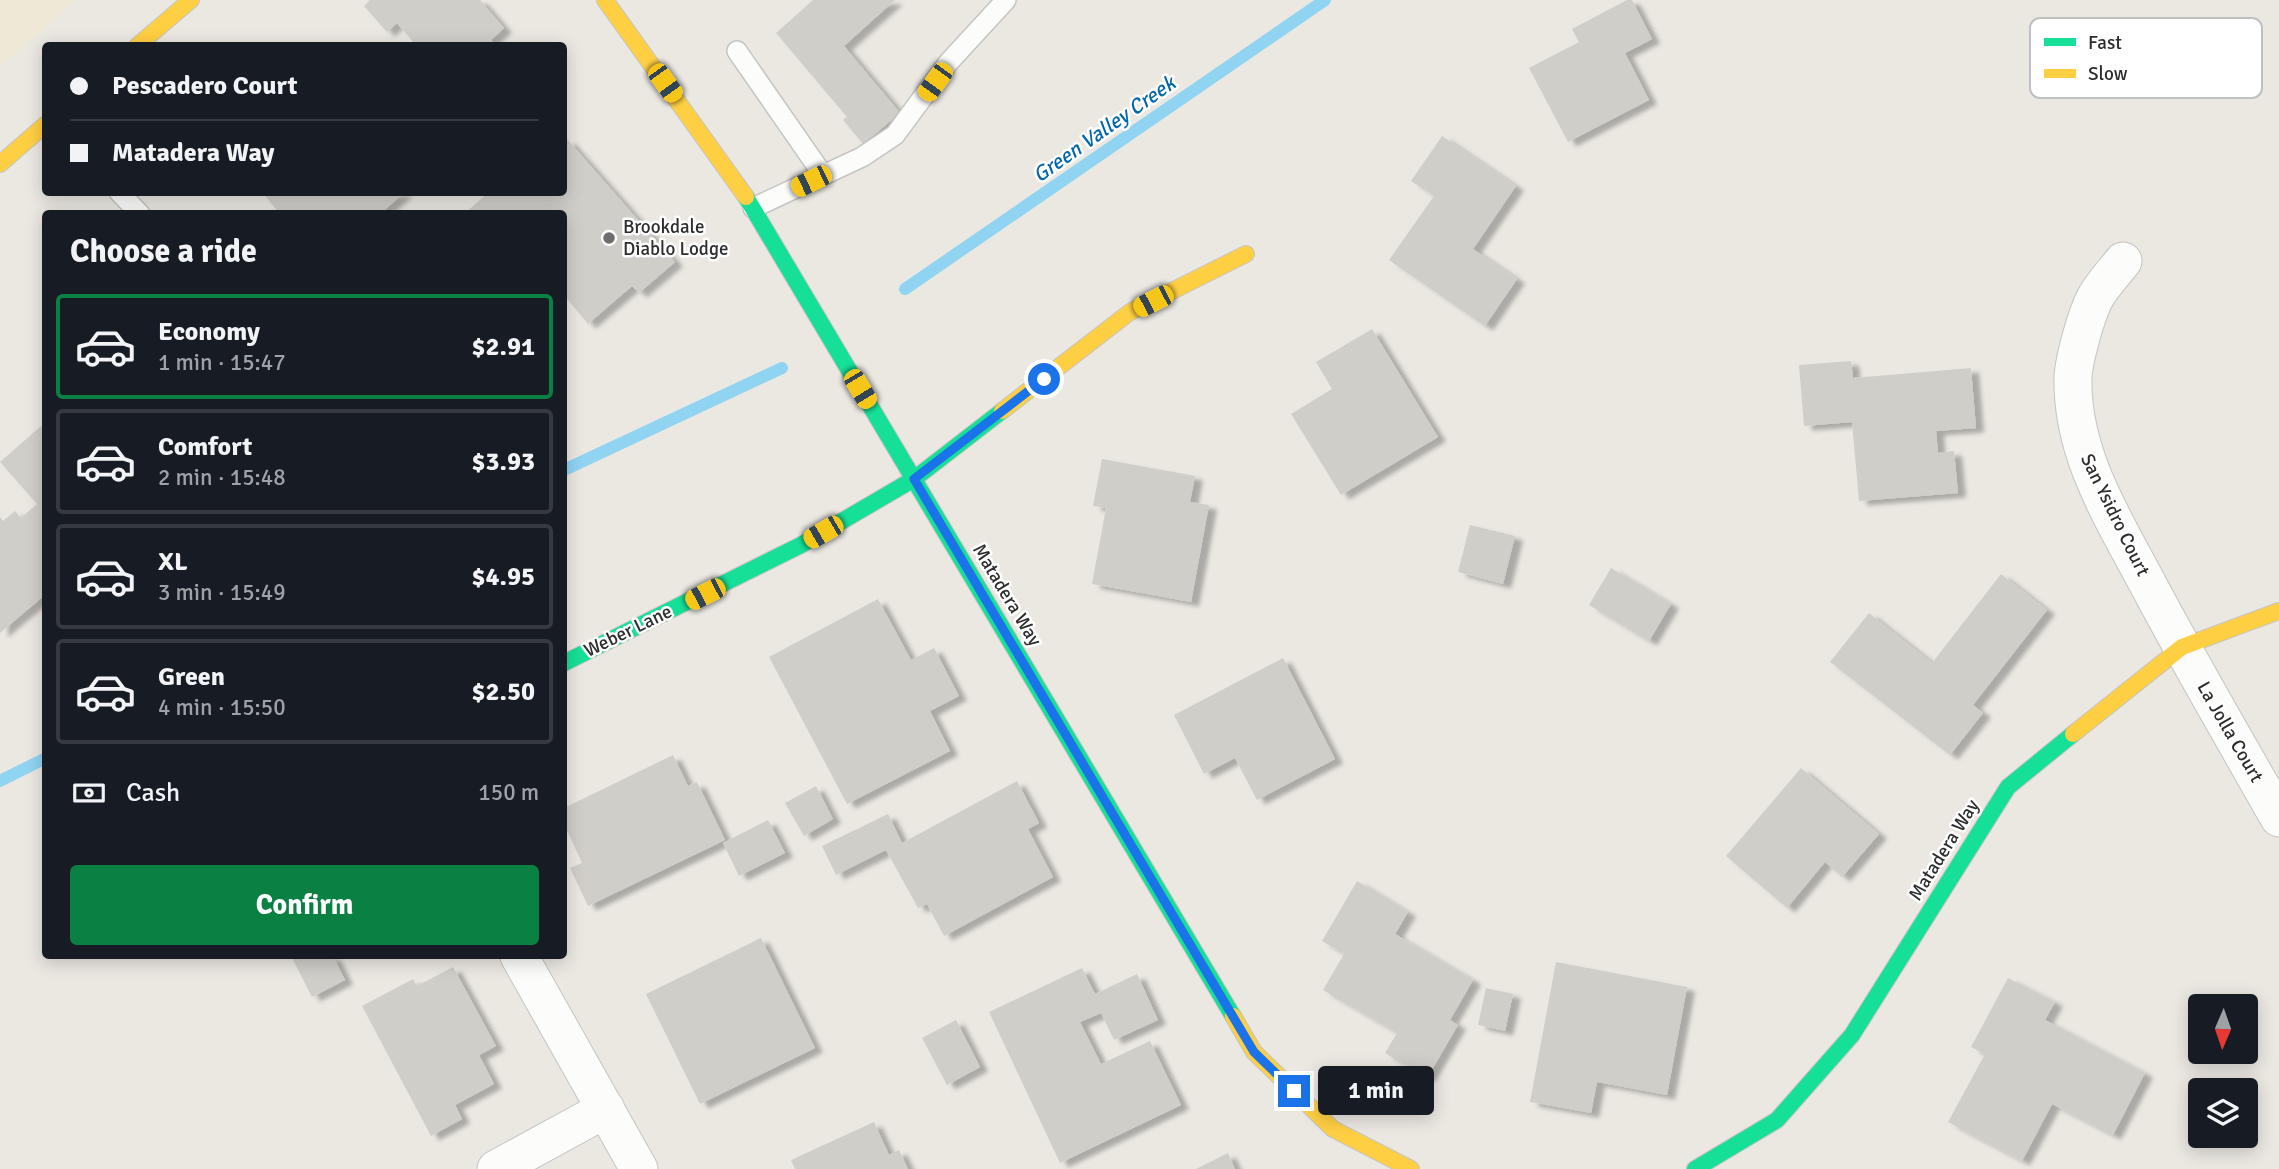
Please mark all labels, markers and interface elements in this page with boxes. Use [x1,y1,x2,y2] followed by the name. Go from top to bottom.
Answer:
[2030,18,2262,98] legend
[2088,31,2122,55] text: Fast
[915,59,956,105] car
[645,60,686,106] car
[2088,62,2128,86] text: Slow
[1028,69,1182,188] water label: Green Valley Creek
[112,70,297,102] text: Pescadero Court
[112,137,274,169] text: Matadera Way
[788,162,835,200] car
[623,215,728,261] place label: Brookdale Diablo Lodge
[601,230,617,246] marker: Brookdale Diablo Lodge
[70,232,257,271] text: Choose a ride
[1130,282,1177,320] car
[74,315,137,378] icon: car
[158,316,260,348] text: Economy
[471,331,535,363] text: $2.91
[158,348,286,377] text: 1 min · 15:47
[1028,363,1060,395] route start
[841,366,880,412] car
[74,430,137,493] icon: car
[158,431,252,463] text: Comfort
[471,446,535,478] text: $3.93
[2075,450,2155,580] street label: San Ysidro Court
[158,463,286,492] text: 2 min · 15:48
[800,512,847,552] car
[967,540,1047,651] street label: Matadera Way
[74,545,137,608] icon: car
[158,546,188,578] text: XL
[471,561,535,593] text: $4.95
[682,575,729,613] car
[158,578,286,607] text: 3 min · 15:49
[580,599,676,663] street label: Weber Lane
[74,660,137,723] icon: car
[158,661,225,693] text: Green
[471,676,535,708] text: $2.50
[2192,677,2269,787] street label: La Jolla Court
[158,693,286,722] text: 4 min · 15:50
[70,774,108,812] icon: cash
[126,777,180,809] text: Cash
[478,778,539,807] text: 150 m
[1903,795,1985,905] street label: Matadera Way
[70,865,539,945] button: Confirm
[2188,994,2258,1064] north arrow
[2188,994,2258,1148] map controls
[1318,1066,1434,1116] callout: 1 min
[1278,1075,1310,1107] route end
[1348,1076,1404,1105] text: 1 min
[2188,1078,2258,1148] button: layers

